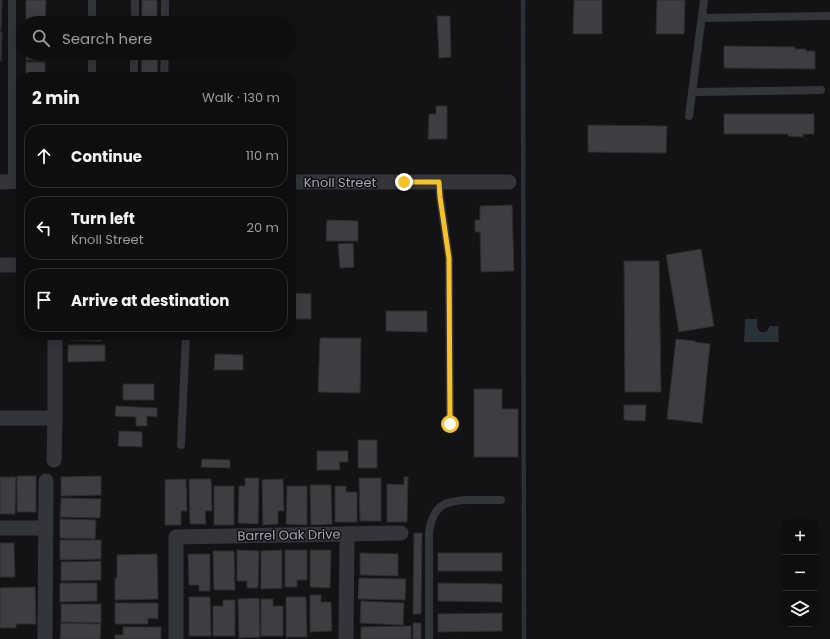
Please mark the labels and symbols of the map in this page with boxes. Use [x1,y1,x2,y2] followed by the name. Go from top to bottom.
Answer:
[304,173,376,192] street label: Knoll Street
[395,173,413,191] route end
[441,415,459,433] route start
[237,525,341,545] street label: Barrel Oak Drive

